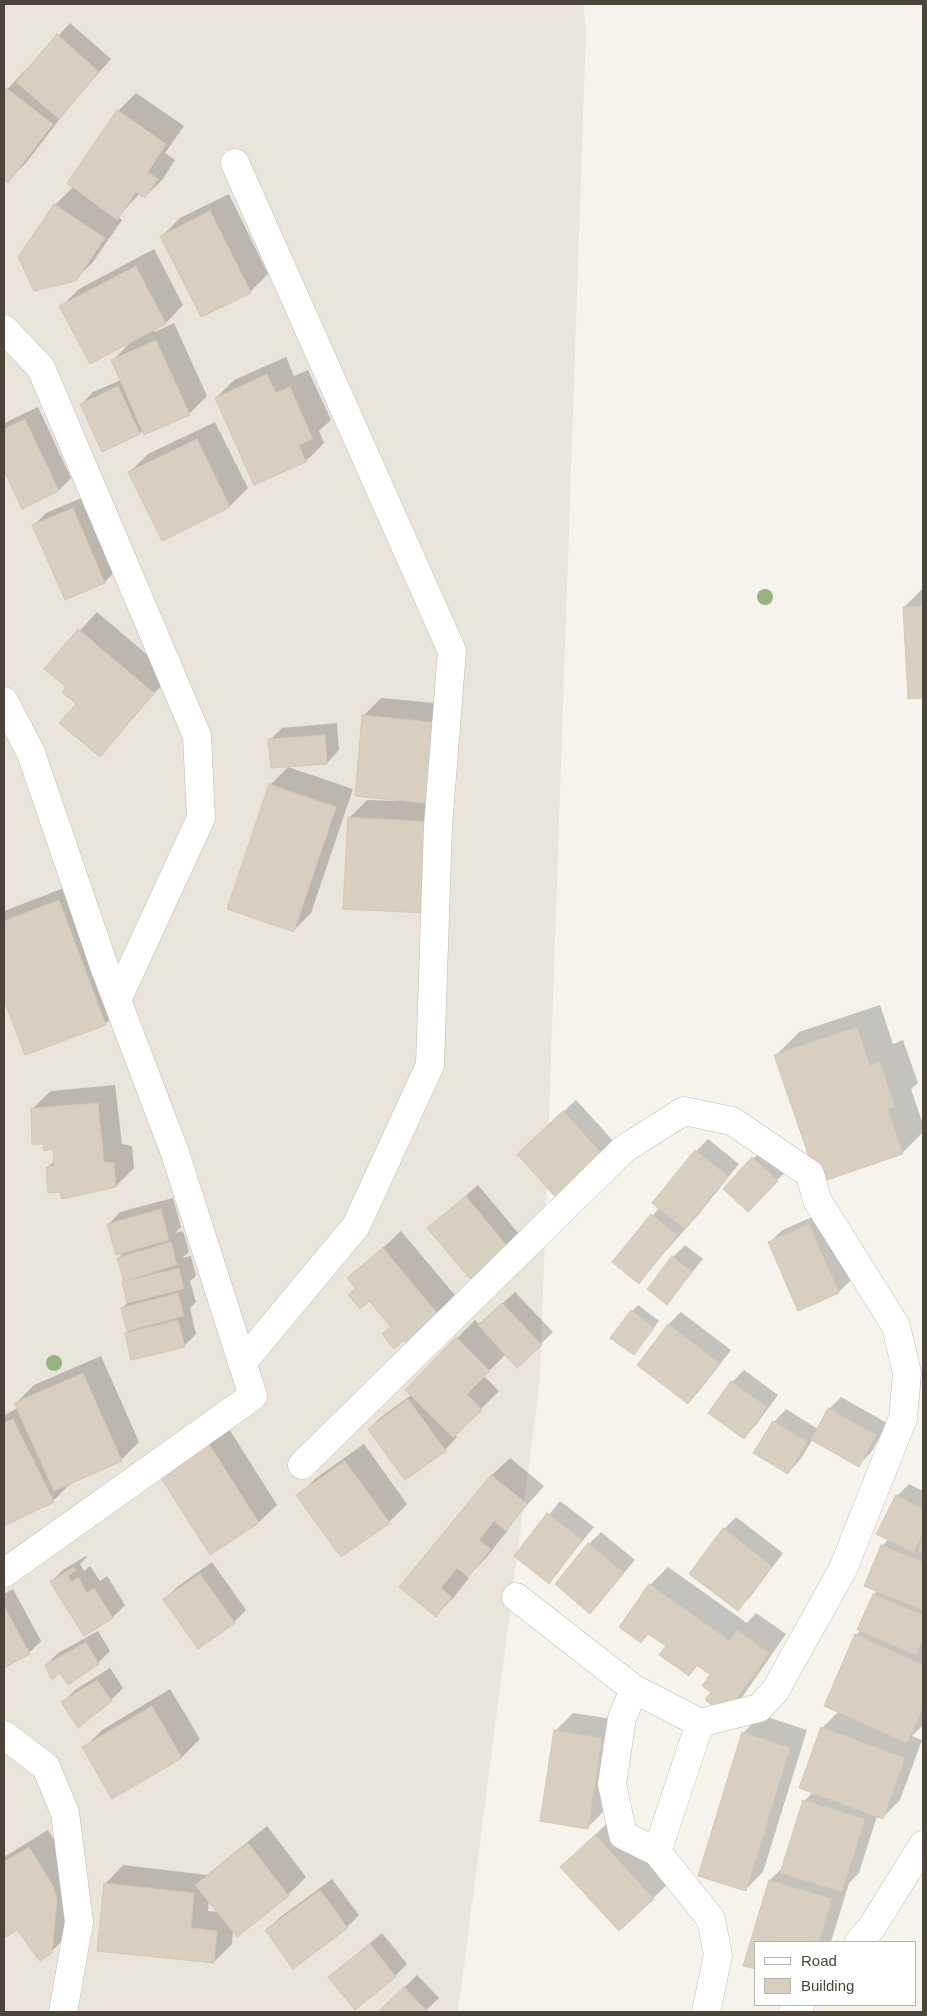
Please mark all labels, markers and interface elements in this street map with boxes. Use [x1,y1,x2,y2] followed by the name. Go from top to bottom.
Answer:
[754,1941,917,2006] legend
[801,1952,837,1969] text: Road
[801,1977,854,1994] text: Building

